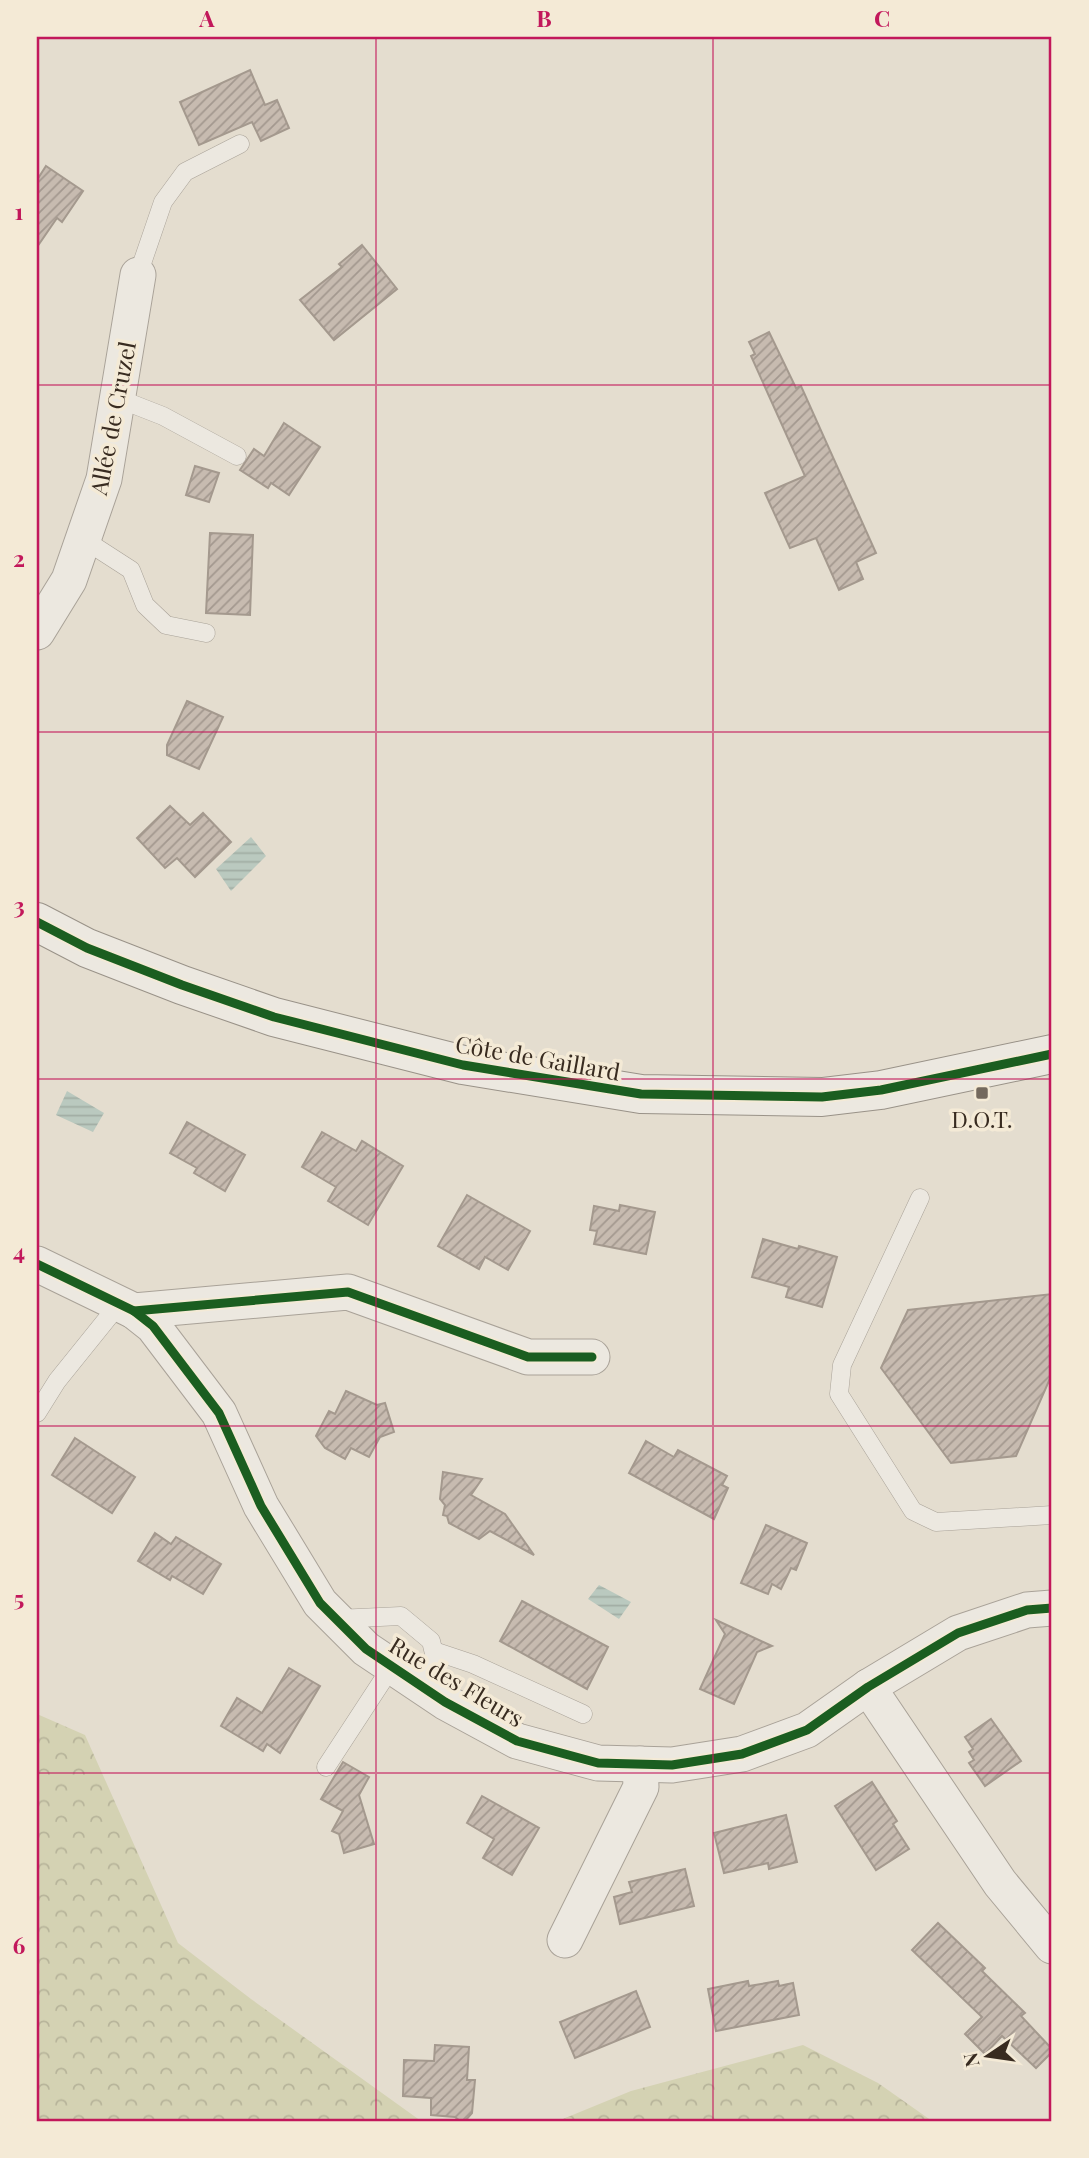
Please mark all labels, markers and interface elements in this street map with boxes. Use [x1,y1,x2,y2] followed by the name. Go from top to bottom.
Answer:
[198,2,215,33] text: A
[536,2,552,33] text: B
[874,2,890,33] text: C
[15,195,24,226] text: 1
[82,338,142,498] street label: Allée de Cruzel
[13,542,25,573] text: 2
[13,889,25,920] text: 3
[453,1027,623,1087] street label: Côte de Gaillard
[974,1085,990,1101] marker: D.O.T.
[951,1103,1013,1134] place label: D.O.T.
[13,1235,25,1266] text: 4
[14,1582,24,1613] text: 5
[384,1629,530,1733] street label: Rue des Fleurs
[13,1929,26,1960] text: 6
[953,2022,1023,2092] north arrow
[956,2050,985,2070] text: N

